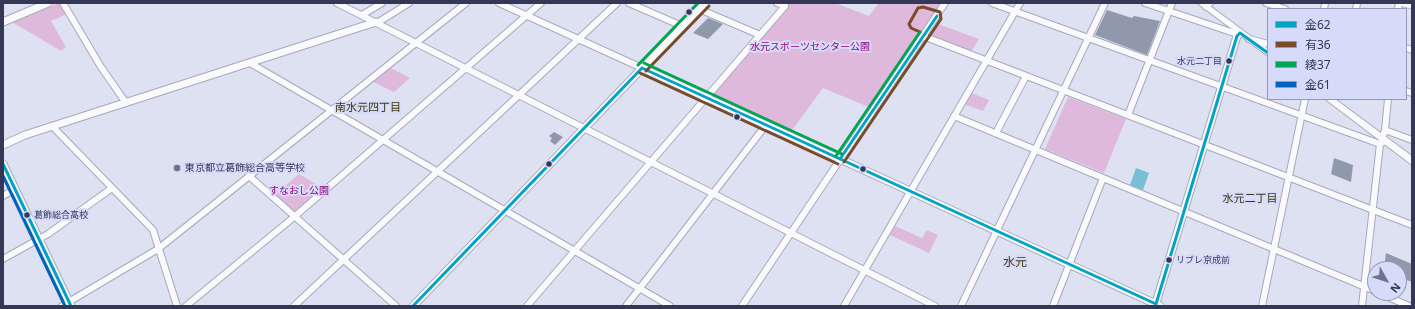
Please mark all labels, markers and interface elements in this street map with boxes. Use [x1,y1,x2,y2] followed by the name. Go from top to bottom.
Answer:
[684,7,694,17] unlabelled marker
[1267,8,1407,100] legend
[1305,16,1331,33] text: 金62
[1305,36,1331,53] text: 有36
[750,41,870,53] park label: 水元スポーツセンター公園
[1177,56,1222,66] place label: 水元二丁目
[1224,56,1234,66] marker: 水元二丁目
[1305,56,1331,73] text: 綾37
[1305,76,1331,93] text: 金61
[335,101,401,115] district label: 南水元四丁目
[732,112,742,122] unlabelled marker
[544,159,554,169] unlabelled marker
[185,162,305,174] place label: 東京都立葛飾総合高等学校
[172,163,182,173] marker: 東京都立葛飾総合高等学校
[858,164,868,174] unlabelled marker
[269,185,329,197] park label: すなおし公園
[1223,192,1277,206] district label: 水元二丁目
[22,210,32,220] marker: 葛飾総合高校
[34,210,88,220] place label: 葛飾総合高校
[1164,255,1174,265] marker: リブレ京成前
[1176,255,1230,265] place label: リブレ京成前
[1003,256,1027,270] district label: 水元
[1367,261,1407,301] north arrow
[1387,280,1405,296] text: N

